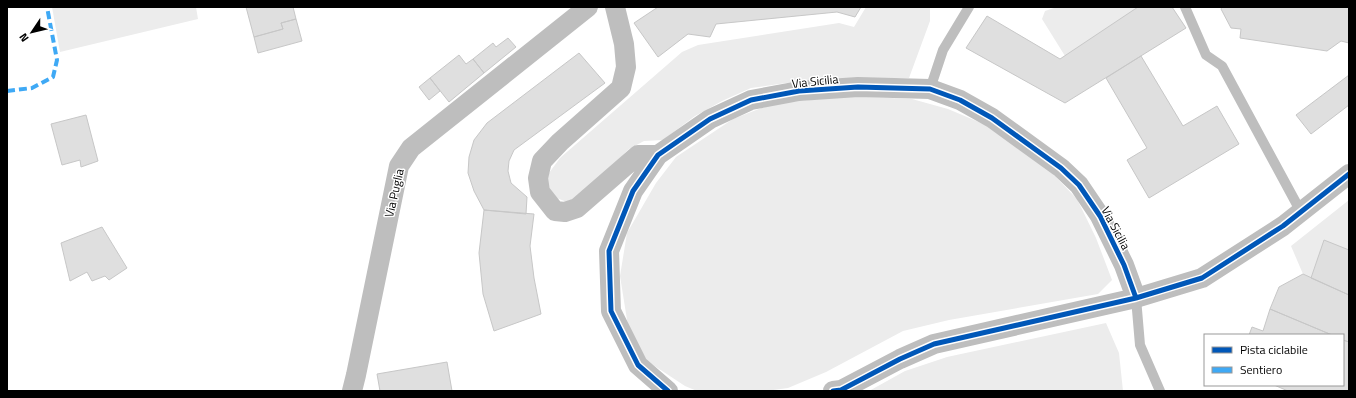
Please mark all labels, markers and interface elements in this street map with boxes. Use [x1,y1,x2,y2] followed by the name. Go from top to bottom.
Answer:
[12,12,52,52] north arrow
[15,30,33,45] text: N
[791,69,839,93] street label: Via Sicilia
[379,167,409,219] street label: Via Puglia
[1097,203,1135,253] street label: Via Sicilia
[1204,334,1344,386] legend
[1240,340,1308,359] text: Pista ciclabile
[1240,360,1282,379] text: Sentiero

